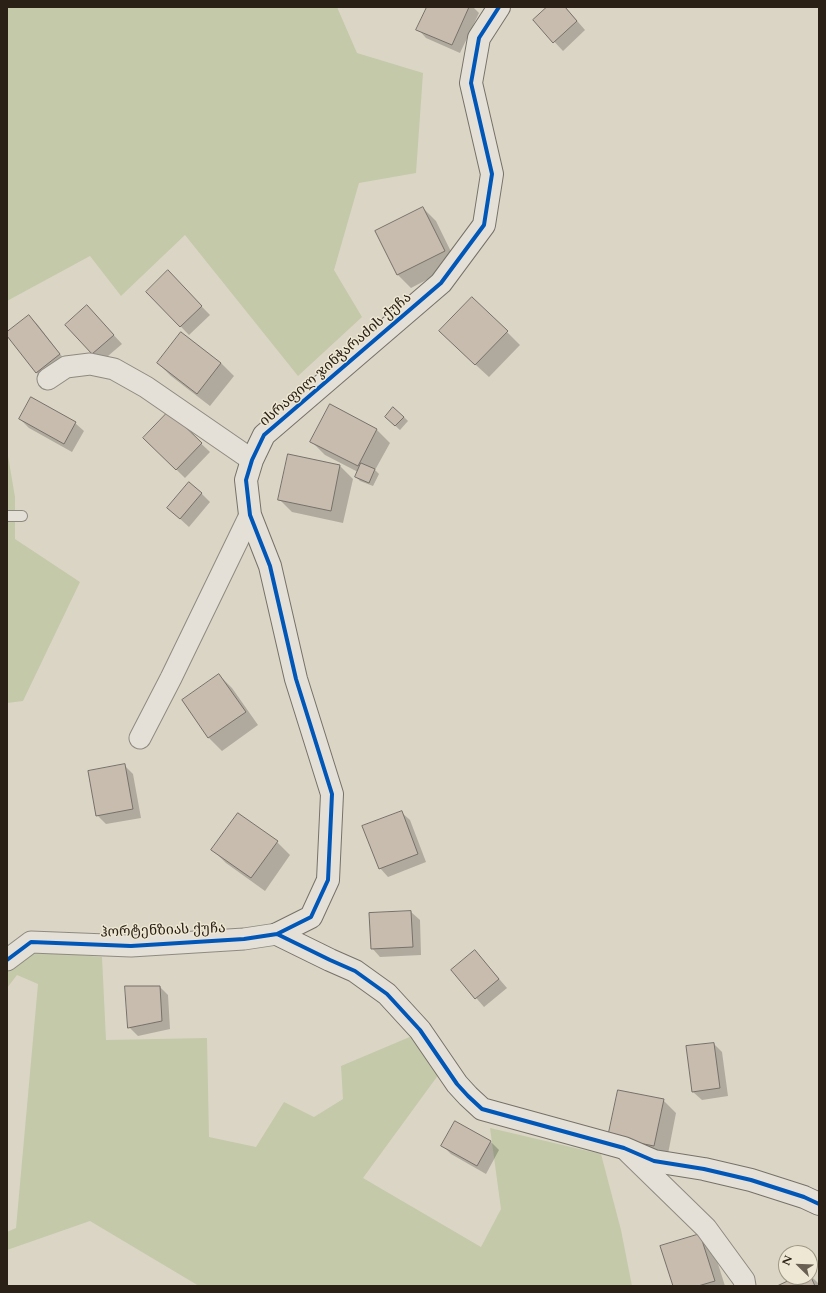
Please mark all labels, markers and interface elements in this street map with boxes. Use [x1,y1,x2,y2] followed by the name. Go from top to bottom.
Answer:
[257,290,415,430] street label: ისრაფილ ჯინჭარაძის ქუჩა
[100,920,226,942] street label: ჰორტენზიას ქუჩა
[778,1245,818,1285] north arrow
[779,1253,796,1268] text: N

